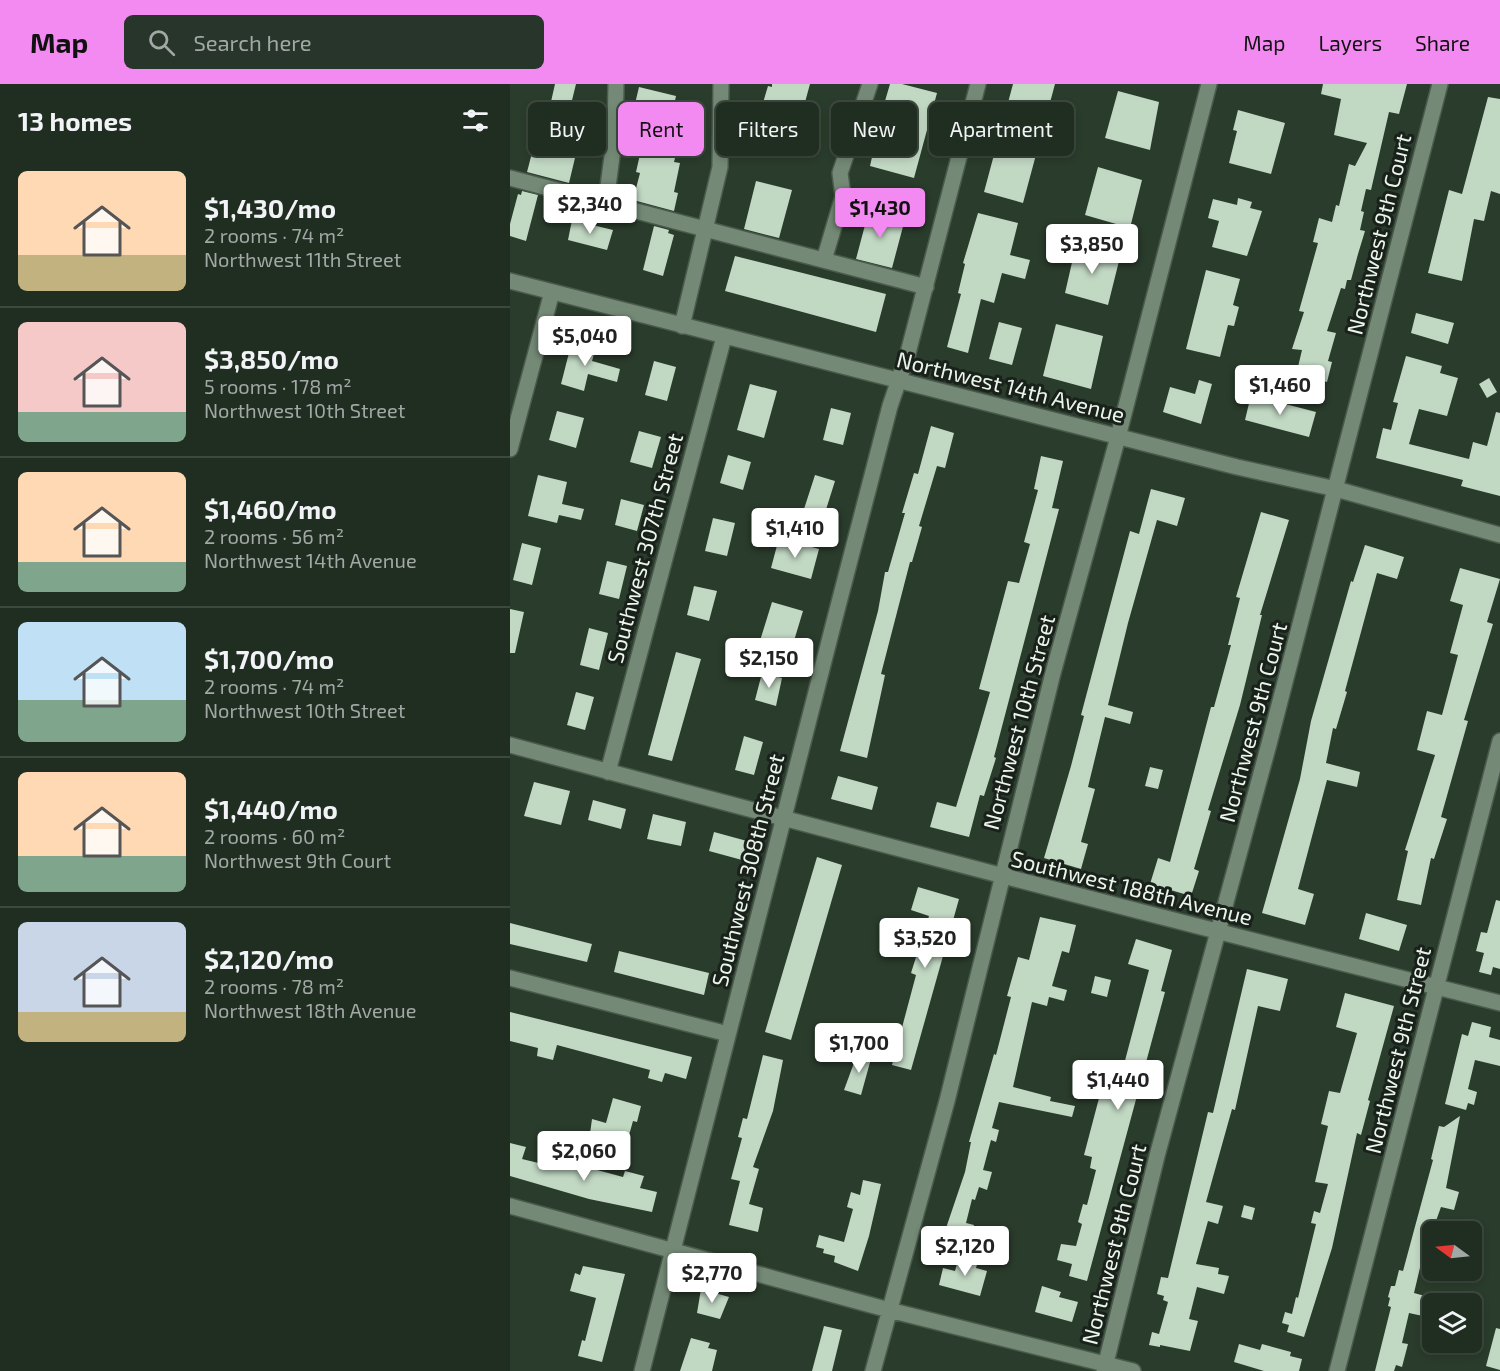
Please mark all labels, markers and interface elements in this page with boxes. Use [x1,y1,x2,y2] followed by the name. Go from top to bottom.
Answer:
[124,15,544,69] search box
[30,25,88,59] text: Map
[145,26,178,59] icon: search
[193,29,312,55] text: Search here
[1243,30,1285,55] text: Map
[1318,30,1382,55] text: Layers
[1415,30,1470,55] text: Share
[528,102,606,156] chip: Buy
[618,102,704,156] chip: Rent
[716,102,819,156] chip: Filters
[831,102,917,156] chip: New
[929,102,1074,156] chip: Apartment
[459,104,492,137] icon: filters
[18,105,132,136] text: 13 homes
[1340,131,1416,337] street label: Northwest 9th Court
[541,184,639,235] pin: $2,340
[831,188,929,239] pin: $1,430
[558,191,622,215] text: $2,340
[204,192,336,223] text: $1,430/mo
[66,195,138,267] icon: home
[849,195,911,219] text: $1,430
[204,223,344,247] text: 2 rooms · 74 m²
[1043,224,1141,275] pin: $3,850
[1060,231,1124,255] text: $3,850
[204,247,401,271] text: Northwest 11th Street
[536,316,634,367] pin: $5,040
[552,323,618,347] text: $5,040
[204,343,339,374] text: $3,850/mo
[894,345,1128,427] street label: Northwest 14th Avenue
[66,346,138,418] icon: home
[1231,365,1329,416] pin: $1,460
[1249,372,1311,396] text: $1,460
[204,374,352,398] text: 5 rooms · 178 m²
[204,398,405,422] text: Northwest 10th Street
[601,430,687,666] street label: Southwest 307th Street
[204,493,337,524] text: $1,460/mo
[66,496,138,568] icon: home
[746,508,844,559] pin: $1,410
[766,515,825,539] text: $1,410
[204,524,344,548] text: 2 rooms · 56 m²
[204,548,417,572] text: Northwest 14th Avenue
[977,612,1059,832] street label: Northwest 10th Street
[1213,619,1291,825] street label: Northwest 9th Court
[720,638,818,689] pin: $2,150
[204,643,334,674] text: $1,700/mo
[739,645,799,669] text: $2,150
[66,646,138,718] icon: home
[204,674,344,698] text: 2 rooms · 74 m²
[204,698,405,722] text: Northwest 10th Street
[705,751,789,989] street label: Southwest 308th Street
[204,793,338,824] text: $1,440/mo
[66,796,138,868] icon: home
[204,824,345,848] text: 2 rooms · 60 m²
[1009,844,1255,930] street label: Southwest 188th Avenue
[204,848,391,872] text: Northwest 9th Court
[876,918,974,969] pin: $3,520
[893,925,957,949] text: $3,520
[204,943,334,974] text: $2,120/mo
[1359,944,1435,1156] street label: Northwest 9th Street
[66,946,138,1018] icon: home
[204,974,344,998] text: 2 rooms · 78 m²
[204,998,416,1022] text: Northwest 18th Avenue
[810,1023,908,1074] pin: $1,700
[829,1030,889,1054] text: $1,700
[1069,1060,1167,1111] pin: $1,440
[1086,1067,1150,1091] text: $1,440
[535,1131,633,1182] pin: $2,060
[551,1138,617,1162] text: $2,060
[1075,1141,1151,1347] street label: Northwest 9th Court
[1422,1221,1482,1281] north arrow
[1422,1221,1482,1353] map controls
[916,1226,1014,1277] pin: $2,120
[935,1233,995,1257] text: $2,120
[663,1253,761,1304] pin: $2,770
[681,1260,743,1284] text: $2,770
[1422,1293,1482,1353] button: layers

